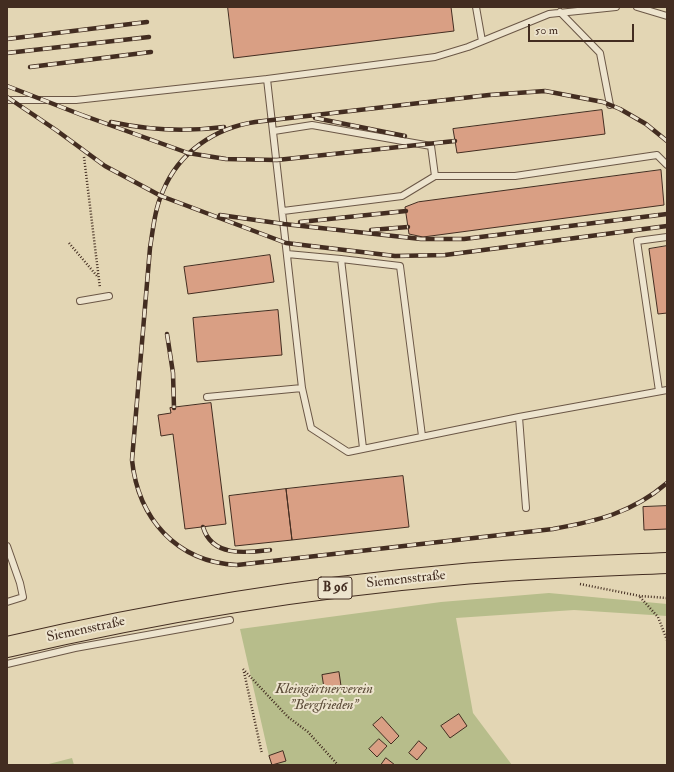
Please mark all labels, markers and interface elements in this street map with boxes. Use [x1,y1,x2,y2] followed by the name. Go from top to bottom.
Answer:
[530,16,636,42] scale bar
[535,23,558,38] text: 50 m
[366,567,446,593] street label: Siemensstraße
[318,577,352,599] road number: B 96
[45,614,127,646] street label: Siemensstraße
[275,682,373,714] park label: Kleingärtnerverein "Bergfrieden"

